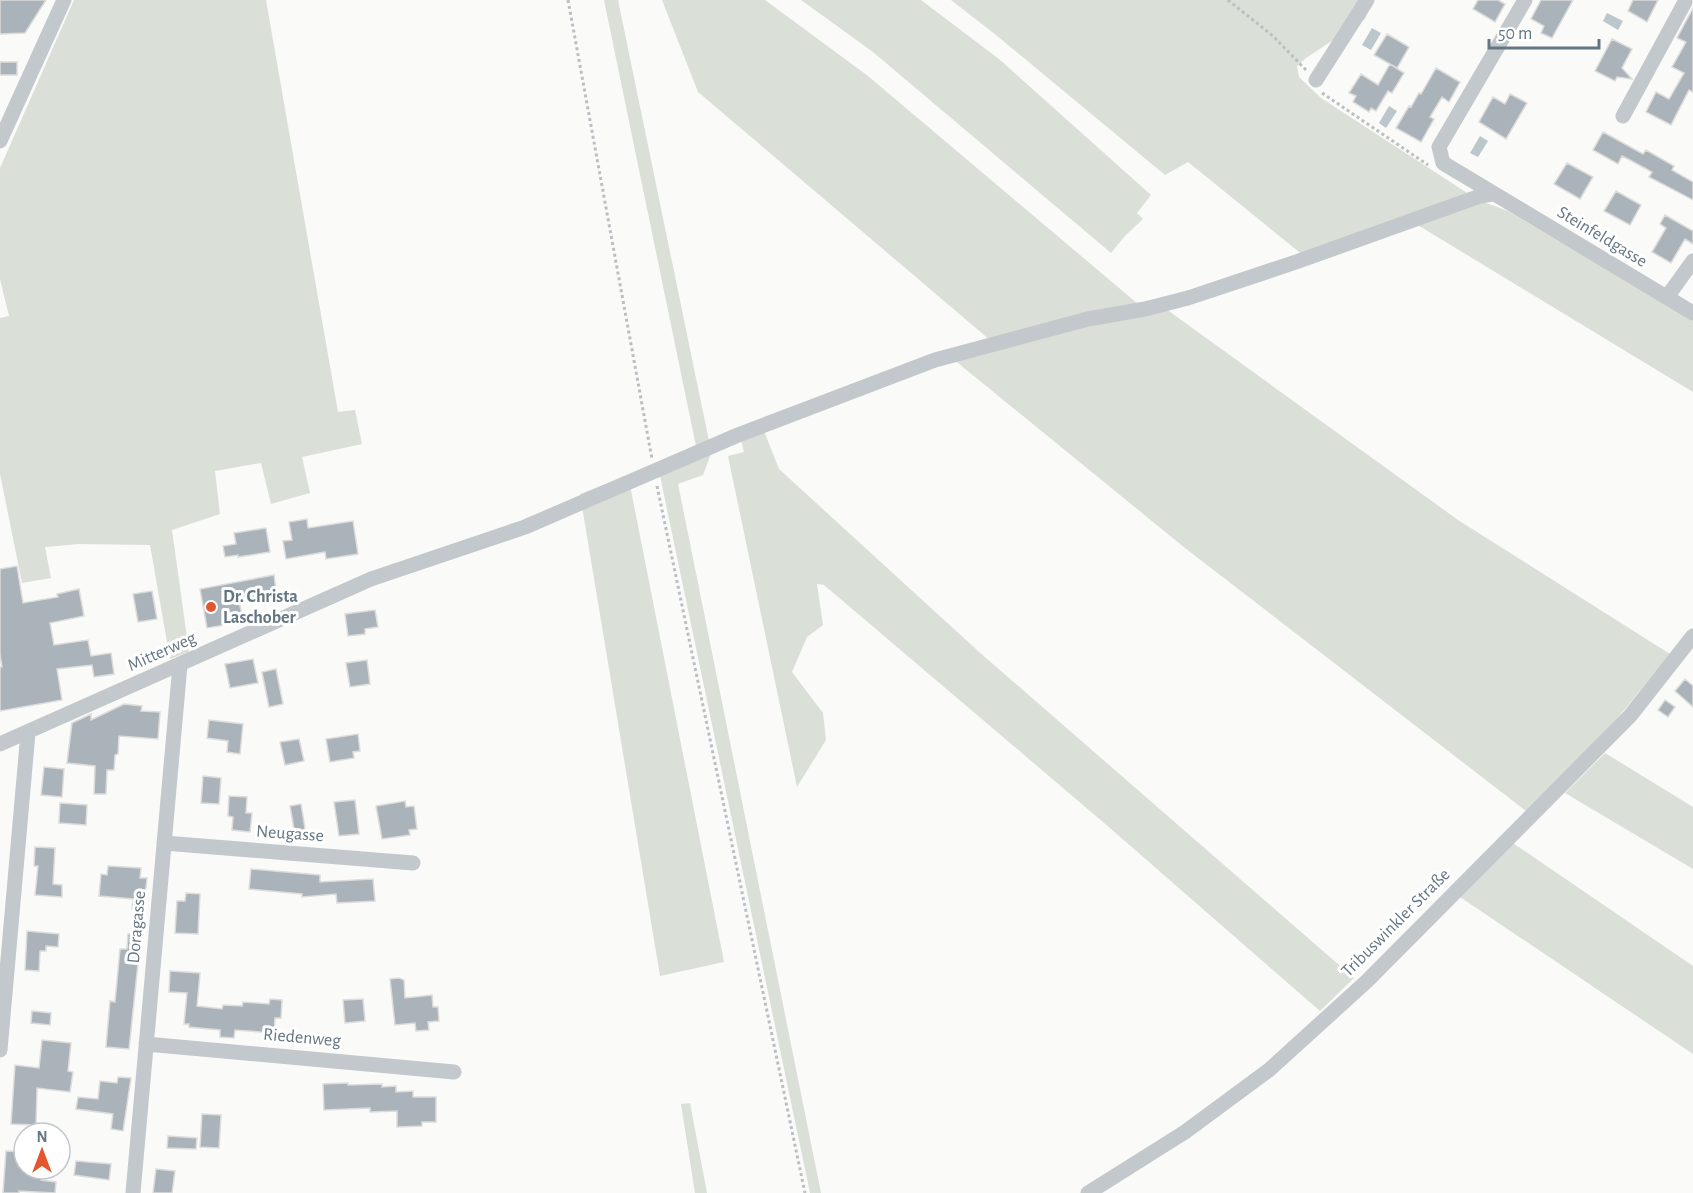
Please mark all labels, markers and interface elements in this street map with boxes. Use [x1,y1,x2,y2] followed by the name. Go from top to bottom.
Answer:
[1489,12,1598,50] scale bar
[1498,25,1532,43] text: 50 m
[1554,203,1650,271] street label: Steinfeldgasse
[223,588,298,627] place label: Dr. Christa Laschober
[204,600,218,614] marker: Dr. Christa Laschober
[125,629,199,675] street label: Mitterweg
[256,823,324,845] street label: Neugasse
[1338,865,1454,981] street label: Tribuswinkler Straße
[125,890,149,964] street label: Doragasse
[262,1026,342,1050] street label: Riedenweg
[12,1121,72,1181] north arrow
[36,1129,48,1145] text: N

